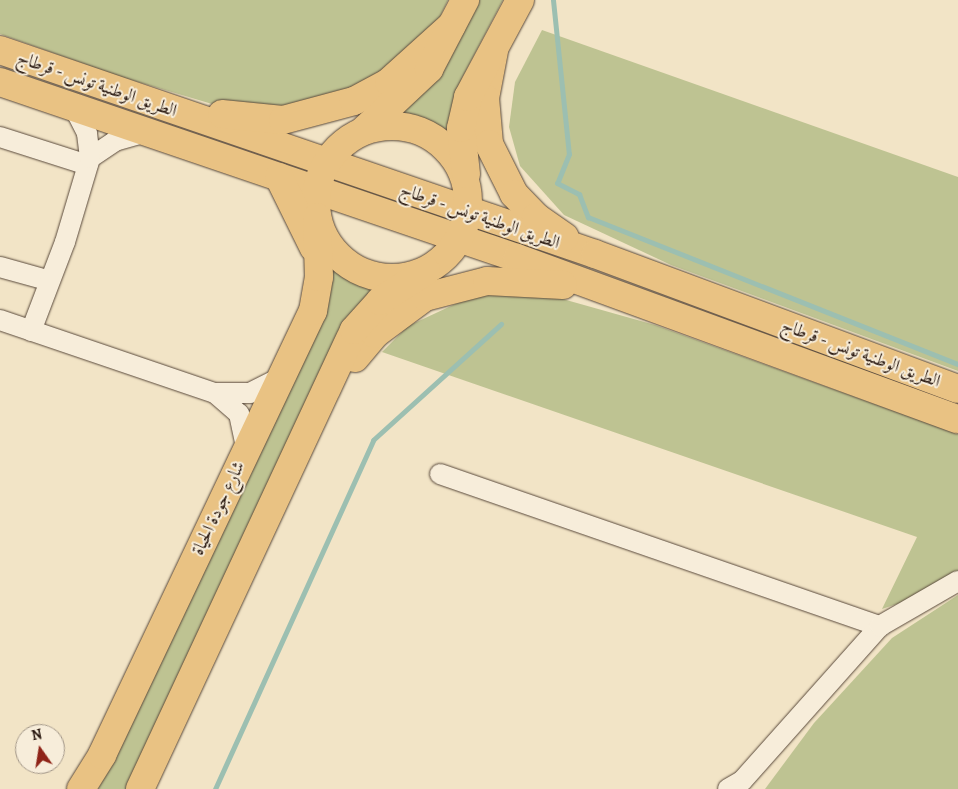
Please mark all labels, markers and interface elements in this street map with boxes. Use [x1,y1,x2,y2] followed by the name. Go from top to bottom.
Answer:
[14,46,180,122] street label: الطريق الوطنية تونس - قرطاج
[397,178,563,254] street label: الطريق الوطنية تونس - قرطاج
[778,314,944,392] street label: الطريق الوطنية تونس - قرطاج
[187,457,249,559] street label: شارع جودة الحياة
[15,724,65,774] north arrow
[30,724,44,745] text: N

